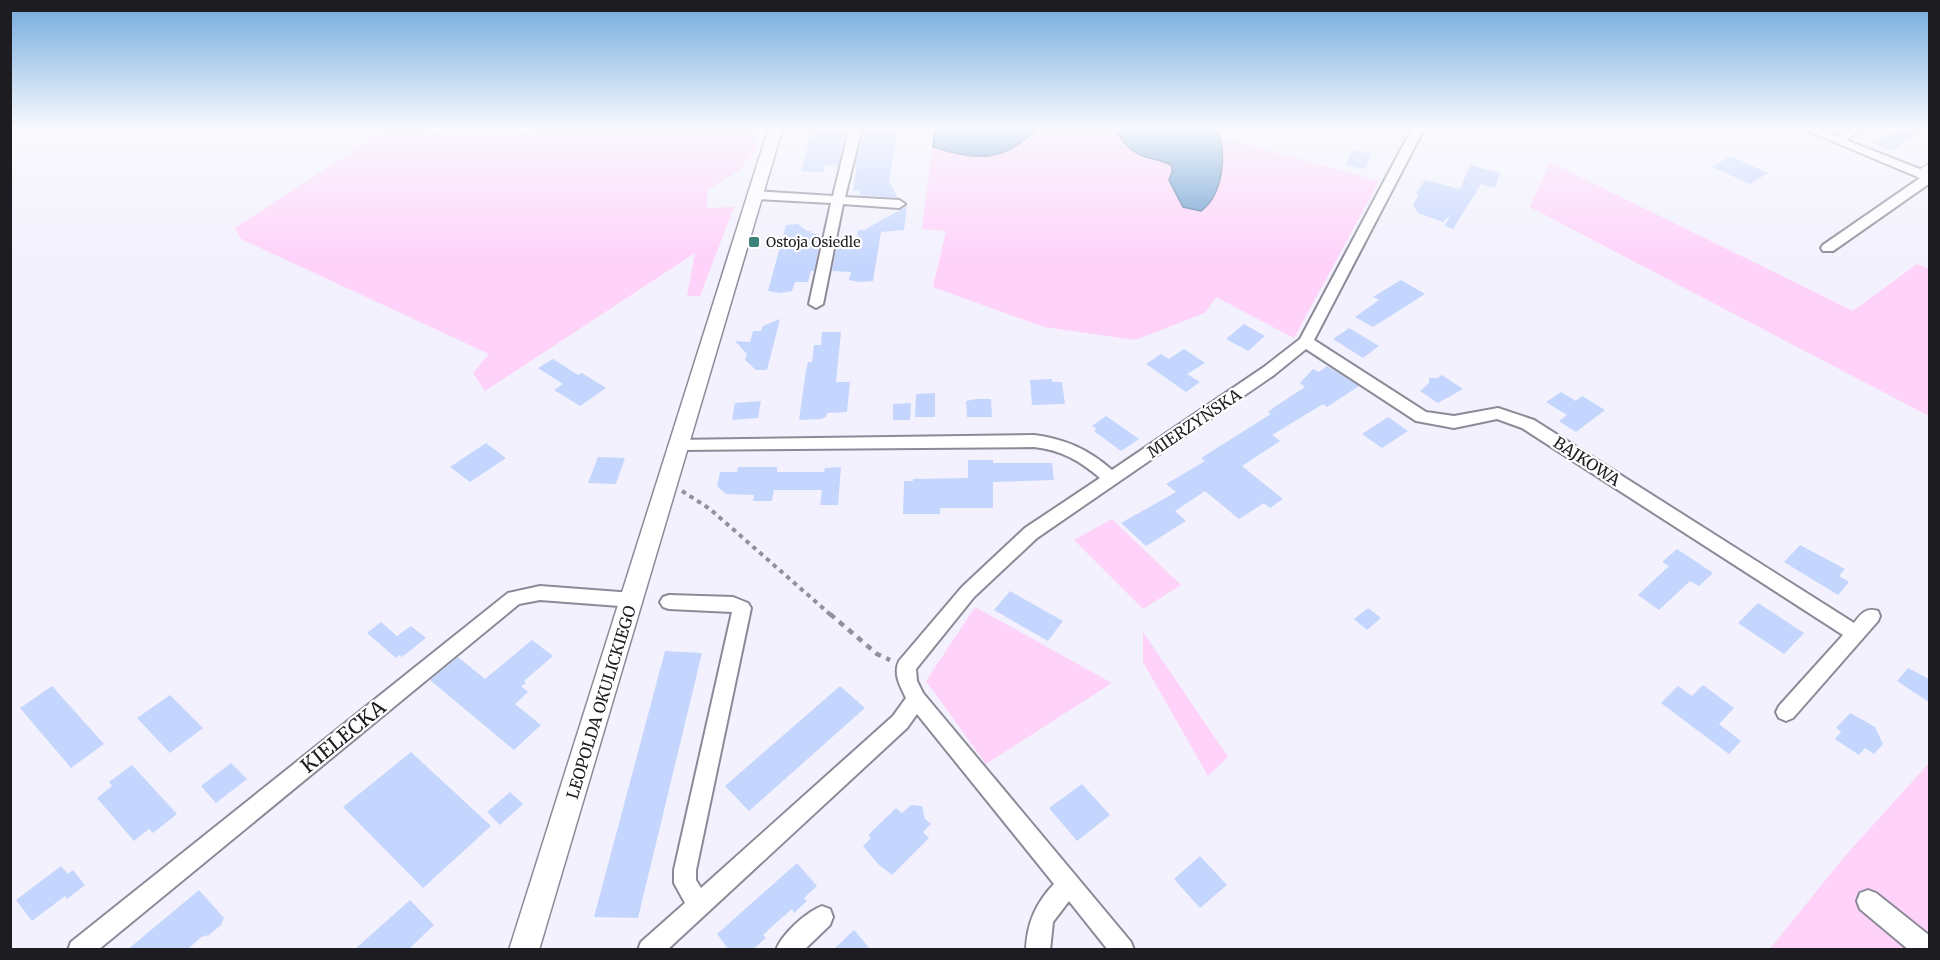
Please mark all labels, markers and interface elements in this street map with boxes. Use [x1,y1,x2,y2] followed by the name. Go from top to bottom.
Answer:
[766,233,860,251] place label: Ostoja Osiedle
[747,235,761,249] marker: Ostoja Osiedle
[1143,384,1245,462] street label: MIERZYŃSKA
[1550,432,1625,490] street label: BAJKOWA
[562,602,640,801] street label: LEOPOLDA OKULICKIEGO
[296,694,391,778] street label: KIELECKA

